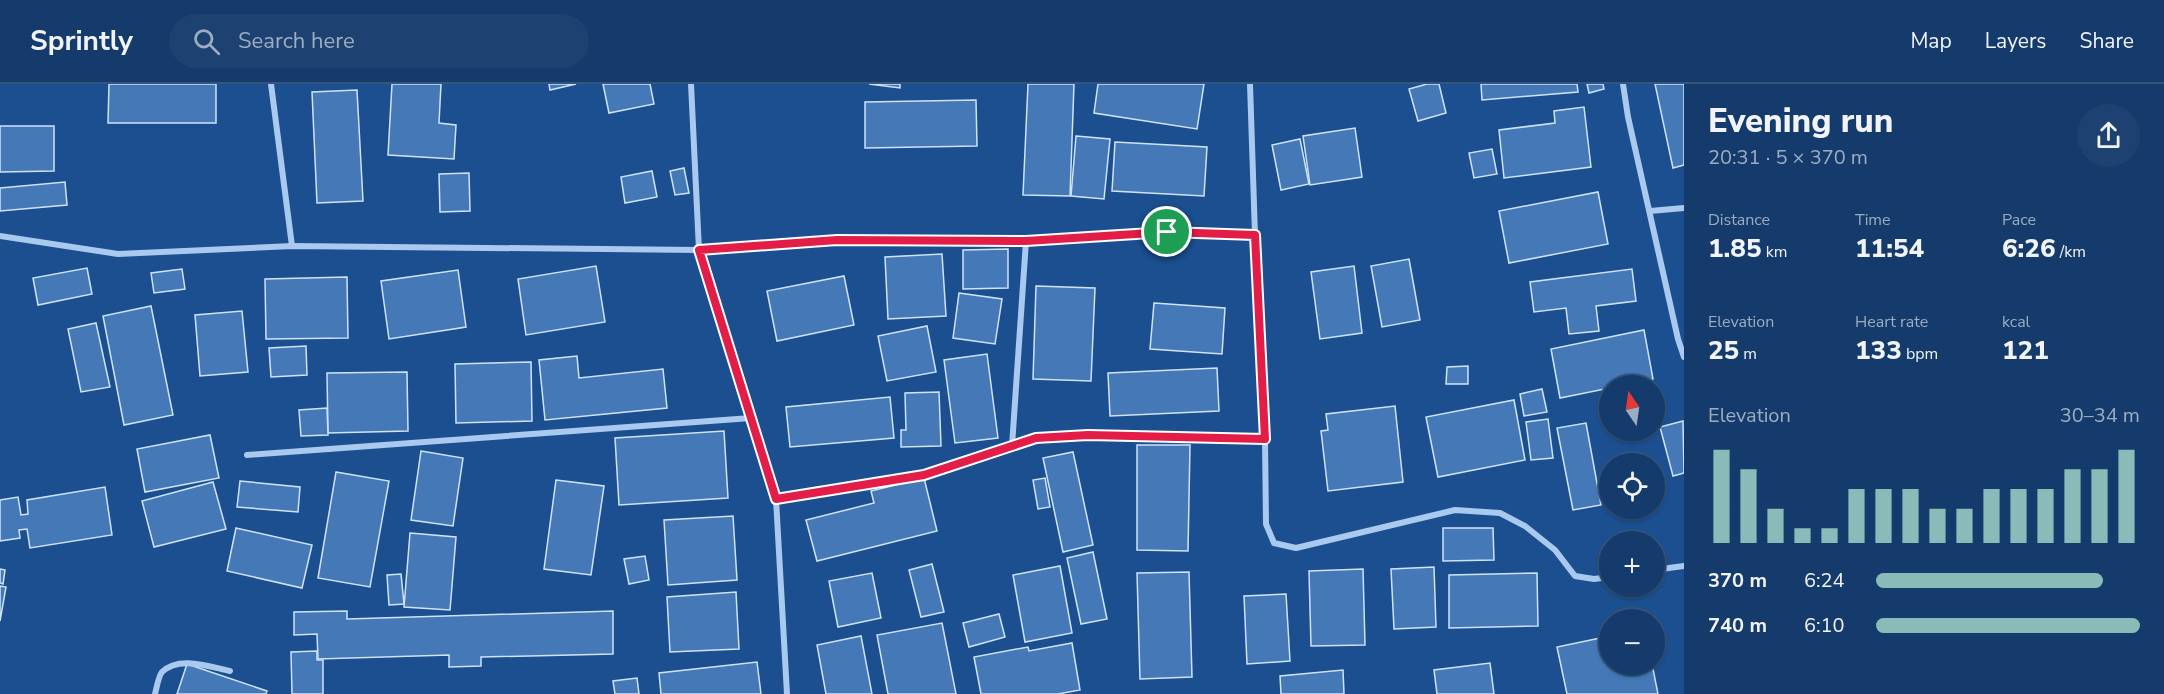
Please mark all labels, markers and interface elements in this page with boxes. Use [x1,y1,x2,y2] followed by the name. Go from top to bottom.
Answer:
[169,14,589,68] search box
[30,22,133,60] text: Sprintly
[190,25,223,58] icon: search
[238,26,355,56] text: Search here
[1910,27,1952,55] text: Map
[1985,27,2046,55] text: Layers
[2079,27,2134,55] text: Share
[1708,99,1893,144] text: Evening run
[2077,104,2140,167] button: share
[1708,144,1868,171] text: 20:31 · 5 × 370 m
[1141,206,1192,257] pin
[1708,209,1770,231] text: Distance
[1855,209,1891,231] text: Time
[2002,209,2036,231] text: Pace
[1150,215,1183,248] icon: arrive
[1708,231,1762,266] text: 1.85
[1855,231,1924,266] text: 11:54
[2002,231,2056,266] text: 6:26
[1762,241,1787,263] text: km
[2056,241,2086,263] text: /km
[1708,311,1774,333] text: Elevation
[1855,311,1928,333] text: Heart rate
[2002,311,2030,333] text: kcal
[1708,333,1739,368] text: 25
[1855,333,1902,368] text: 133
[2002,333,2049,368] text: 121
[1739,343,1757,365] text: m
[1902,343,1938,365] text: bpm
[1599,375,1665,441] north arrow
[1599,375,1665,675] map controls
[1708,402,1791,429] text: Elevation
[2060,402,2140,429] text: 30–34 m
[1599,453,1665,519] button: locate
[1599,531,1665,597] button: +
[1708,567,1767,594] text: 370 m
[1804,567,1845,594] text: 6:24
[1599,609,1665,675] button: −
[1708,612,1767,639] text: 740 m
[1804,612,1845,639] text: 6:10

